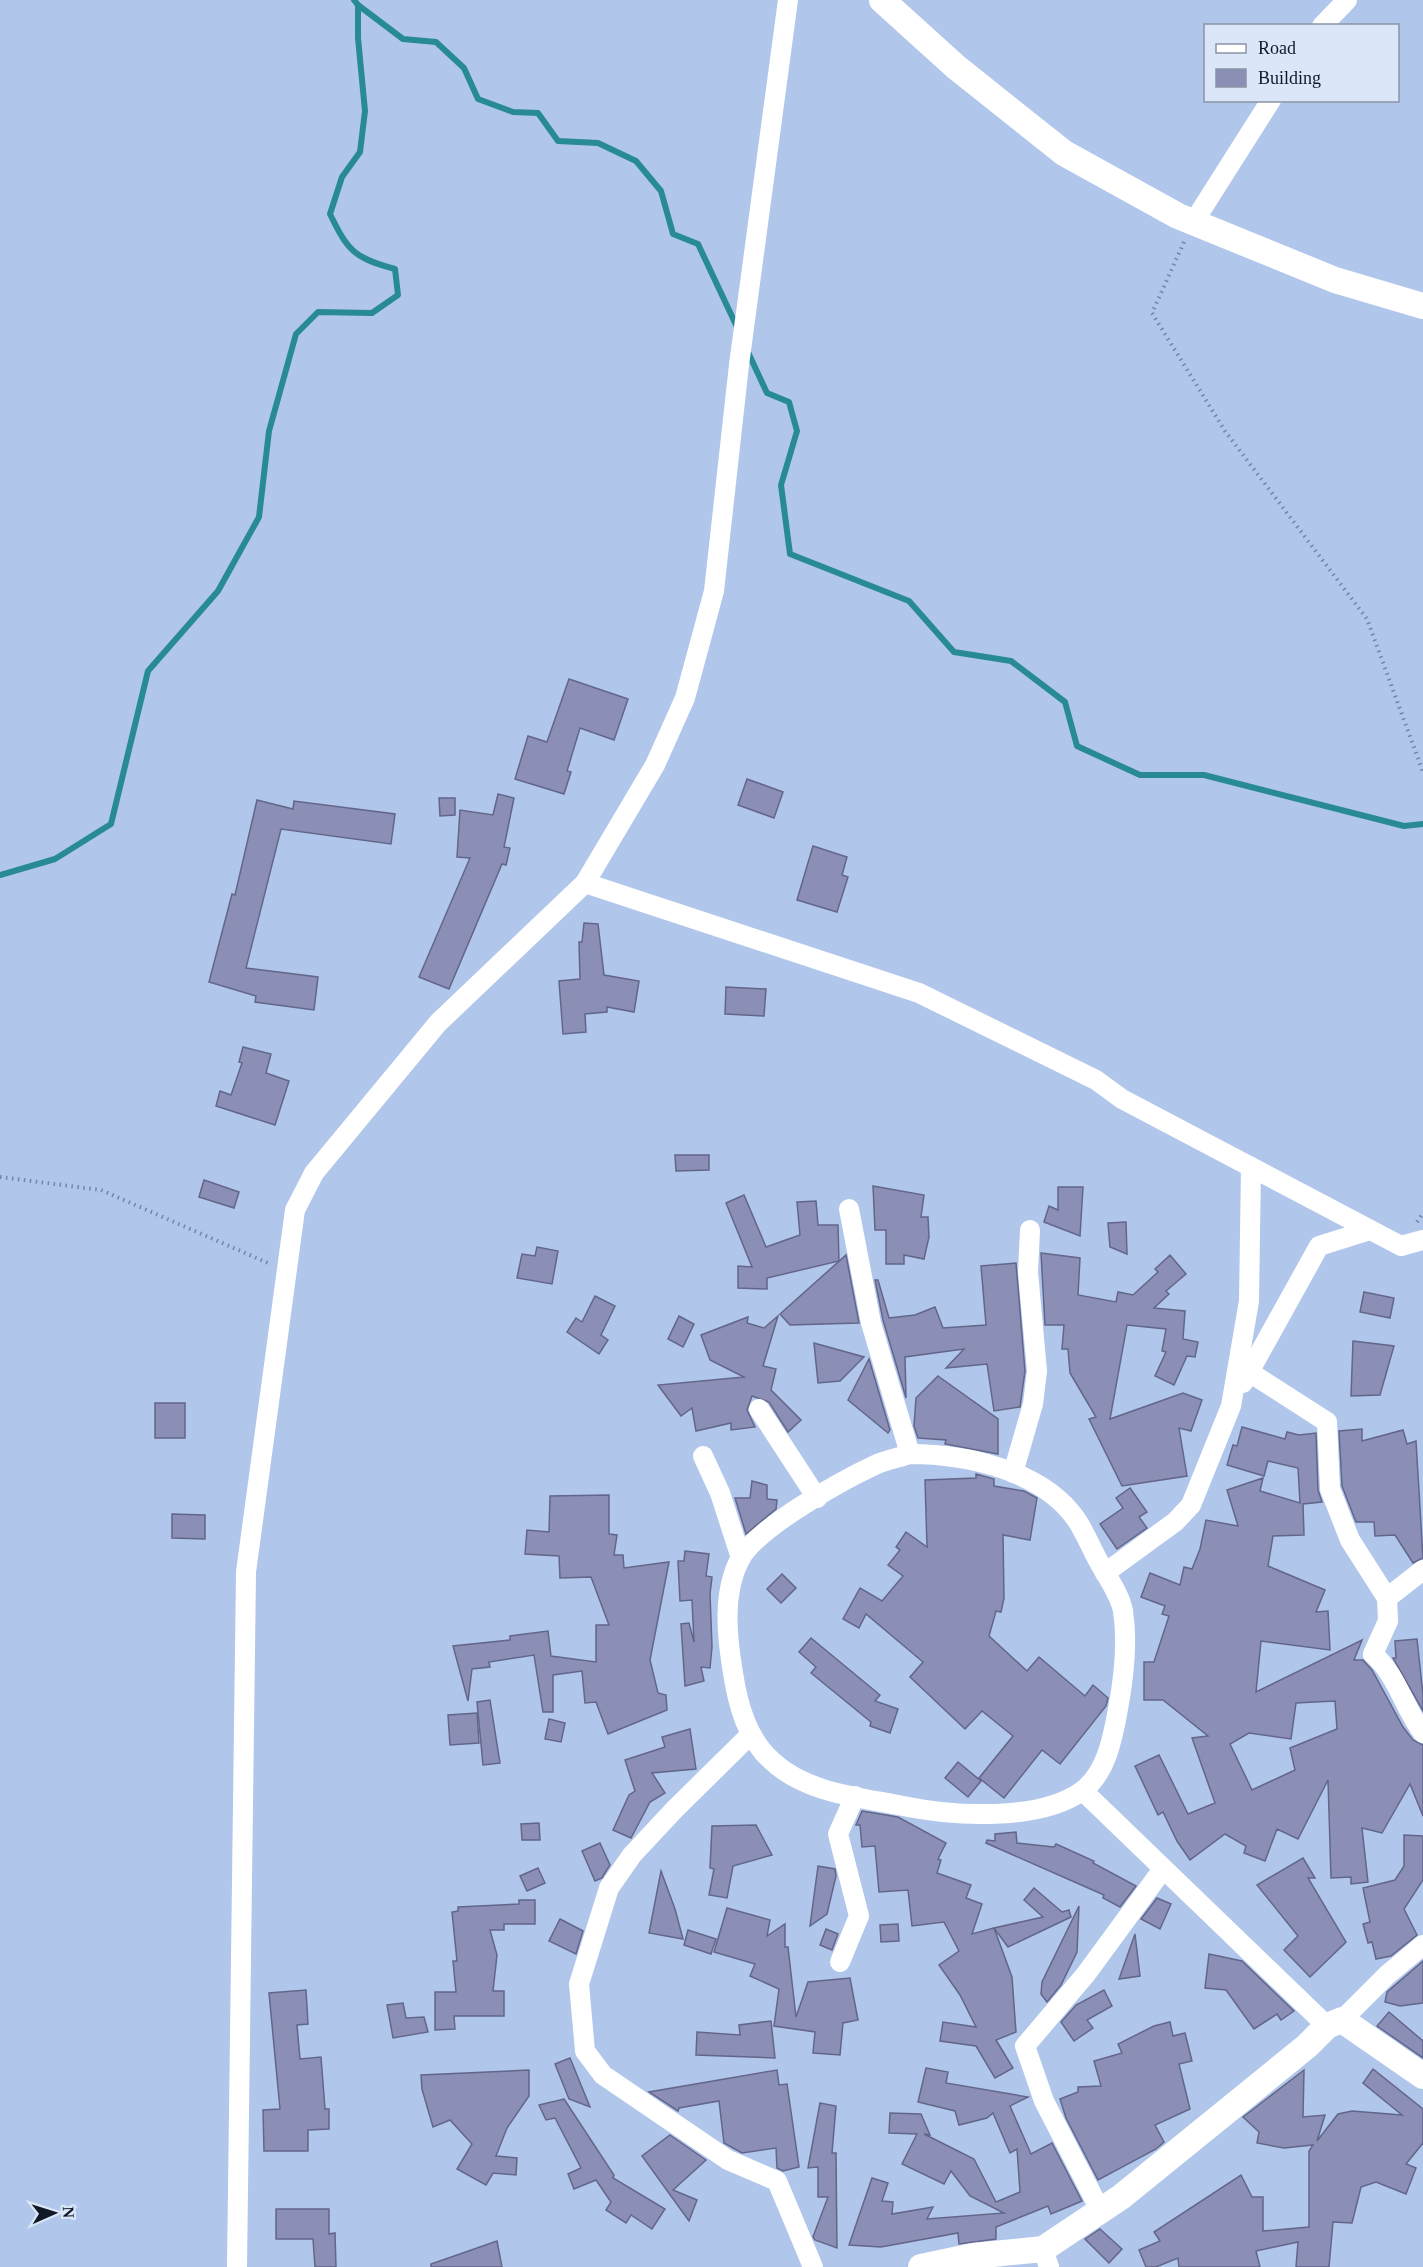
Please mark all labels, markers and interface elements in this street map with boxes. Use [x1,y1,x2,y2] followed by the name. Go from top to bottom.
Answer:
[1204,24,1399,102] legend
[1258,38,1296,58] text: Road
[1258,68,1321,88] text: Building
[24,2183,84,2243] north arrow
[60,2206,77,2219] text: N

